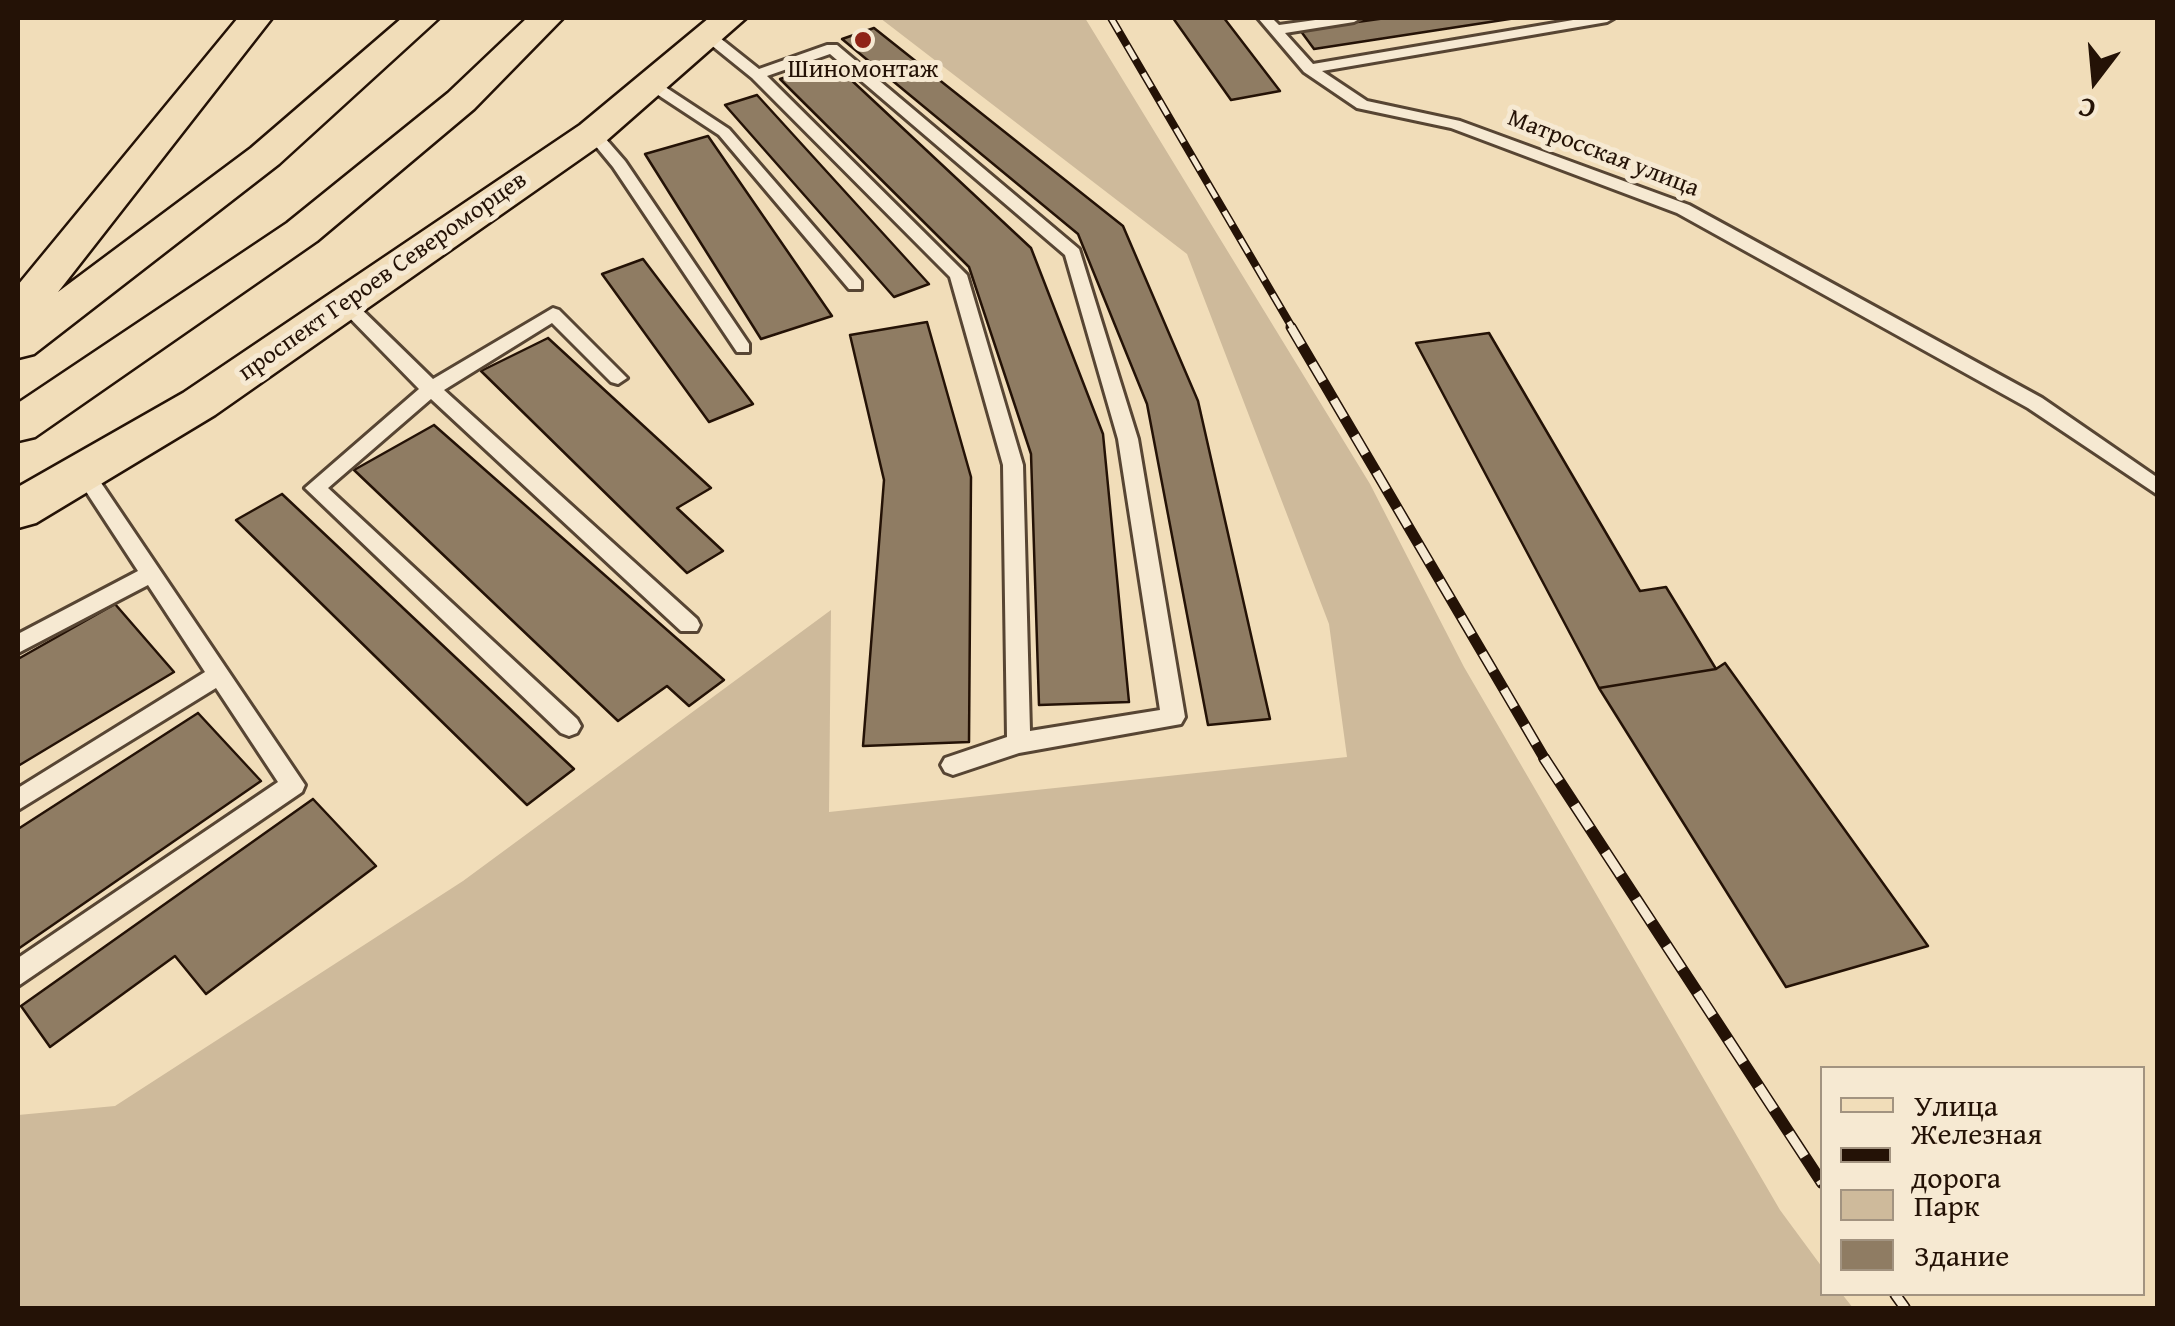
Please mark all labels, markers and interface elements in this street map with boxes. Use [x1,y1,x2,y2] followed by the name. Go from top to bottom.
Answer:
[852,29,874,51] marker: Шиномонтаж
[2045,30,2145,130] north arrow
[788,56,938,86] place label: Шиномонтаж
[2073,87,2100,131] text: С
[1503,104,1703,204] street label: Матросская улица
[233,166,533,388] street label: проспект Героев Североморцев
[1820,1066,2145,1296] legend
[1914,1083,1998,1127] text: Улица
[1911,1111,2042,1199] text: Железная дорога
[1914,1183,1980,1227] text: Парк
[1914,1233,2009,1277] text: Здание

